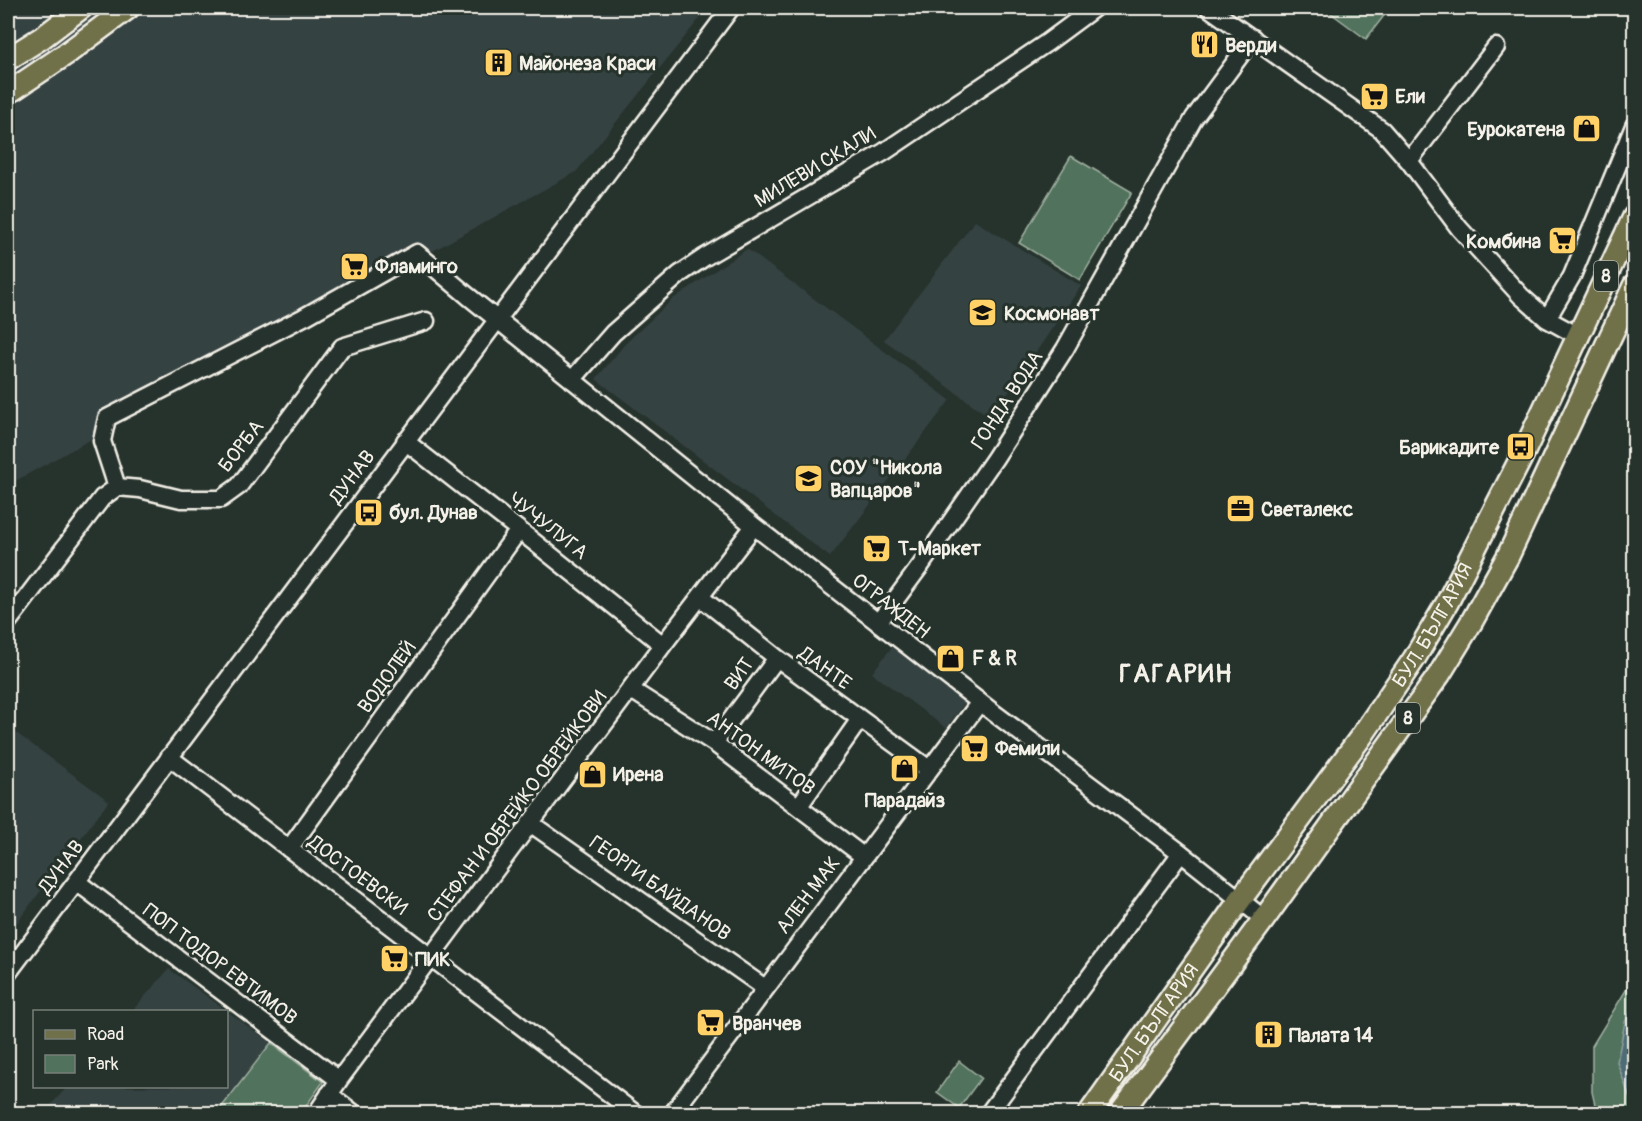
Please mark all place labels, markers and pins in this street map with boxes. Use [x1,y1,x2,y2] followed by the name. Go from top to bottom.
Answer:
[1188,29,1220,61] restaurant icon: Верди
[1225,33,1277,58] place label: Верди
[482,47,514,79] building icon: Майонеза Краси
[519,51,656,76] place label: Майонеза Краси
[1358,80,1390,112] supermarket icon: Ели
[1395,84,1425,109] place label: Ели
[1570,113,1602,145] shop icon: Еурокатена
[1467,117,1565,142] place label: Еурокатена
[1546,225,1578,257] supermarket icon: Комбина
[1466,229,1541,254] place label: Комбина
[338,250,370,282] supermarket icon: Фламинго
[374,254,458,279] place label: Фламинго
[967,297,999,329] school or university icon: Космонавт
[1004,301,1100,326] place label: Космонавт
[1504,431,1536,463] bus stop icon: Барикадите
[1399,435,1500,460] place label: Барикадите
[830,455,942,503] place label: СОУ "Никола Вапцаров"
[793,463,825,495] school or university icon: СОУ "Никола Вапцаров"
[1224,493,1256,525] office icon: Светалекс
[352,496,384,528] bus stop icon: бул. Дунав
[1261,497,1353,522] place label: Светалекс
[389,500,478,525] place label: бул. Дунав
[861,532,893,564] supermarket icon: Т-Маркет
[897,536,982,561] place label: Т-Маркет
[935,642,967,674] shop icon: F & R
[972,646,1017,671] place label: F & R
[958,732,990,764] supermarket icon: Фемили
[994,736,1060,761] place label: Фемили
[889,753,921,785] shop icon: Парадайз
[576,758,608,790] shop icon: Ирена
[613,762,664,787] place label: Ирена
[865,788,945,813] place label: Парадайз
[378,943,410,975] supermarket icon: ПИК
[415,947,451,972] place label: ПИК
[695,1007,727,1039] supermarket icon: Вранчев
[732,1011,802,1036] place label: Вранчев
[1252,1019,1284,1051] building icon: Палата 14
[1289,1023,1374,1048] place label: Палата 14

